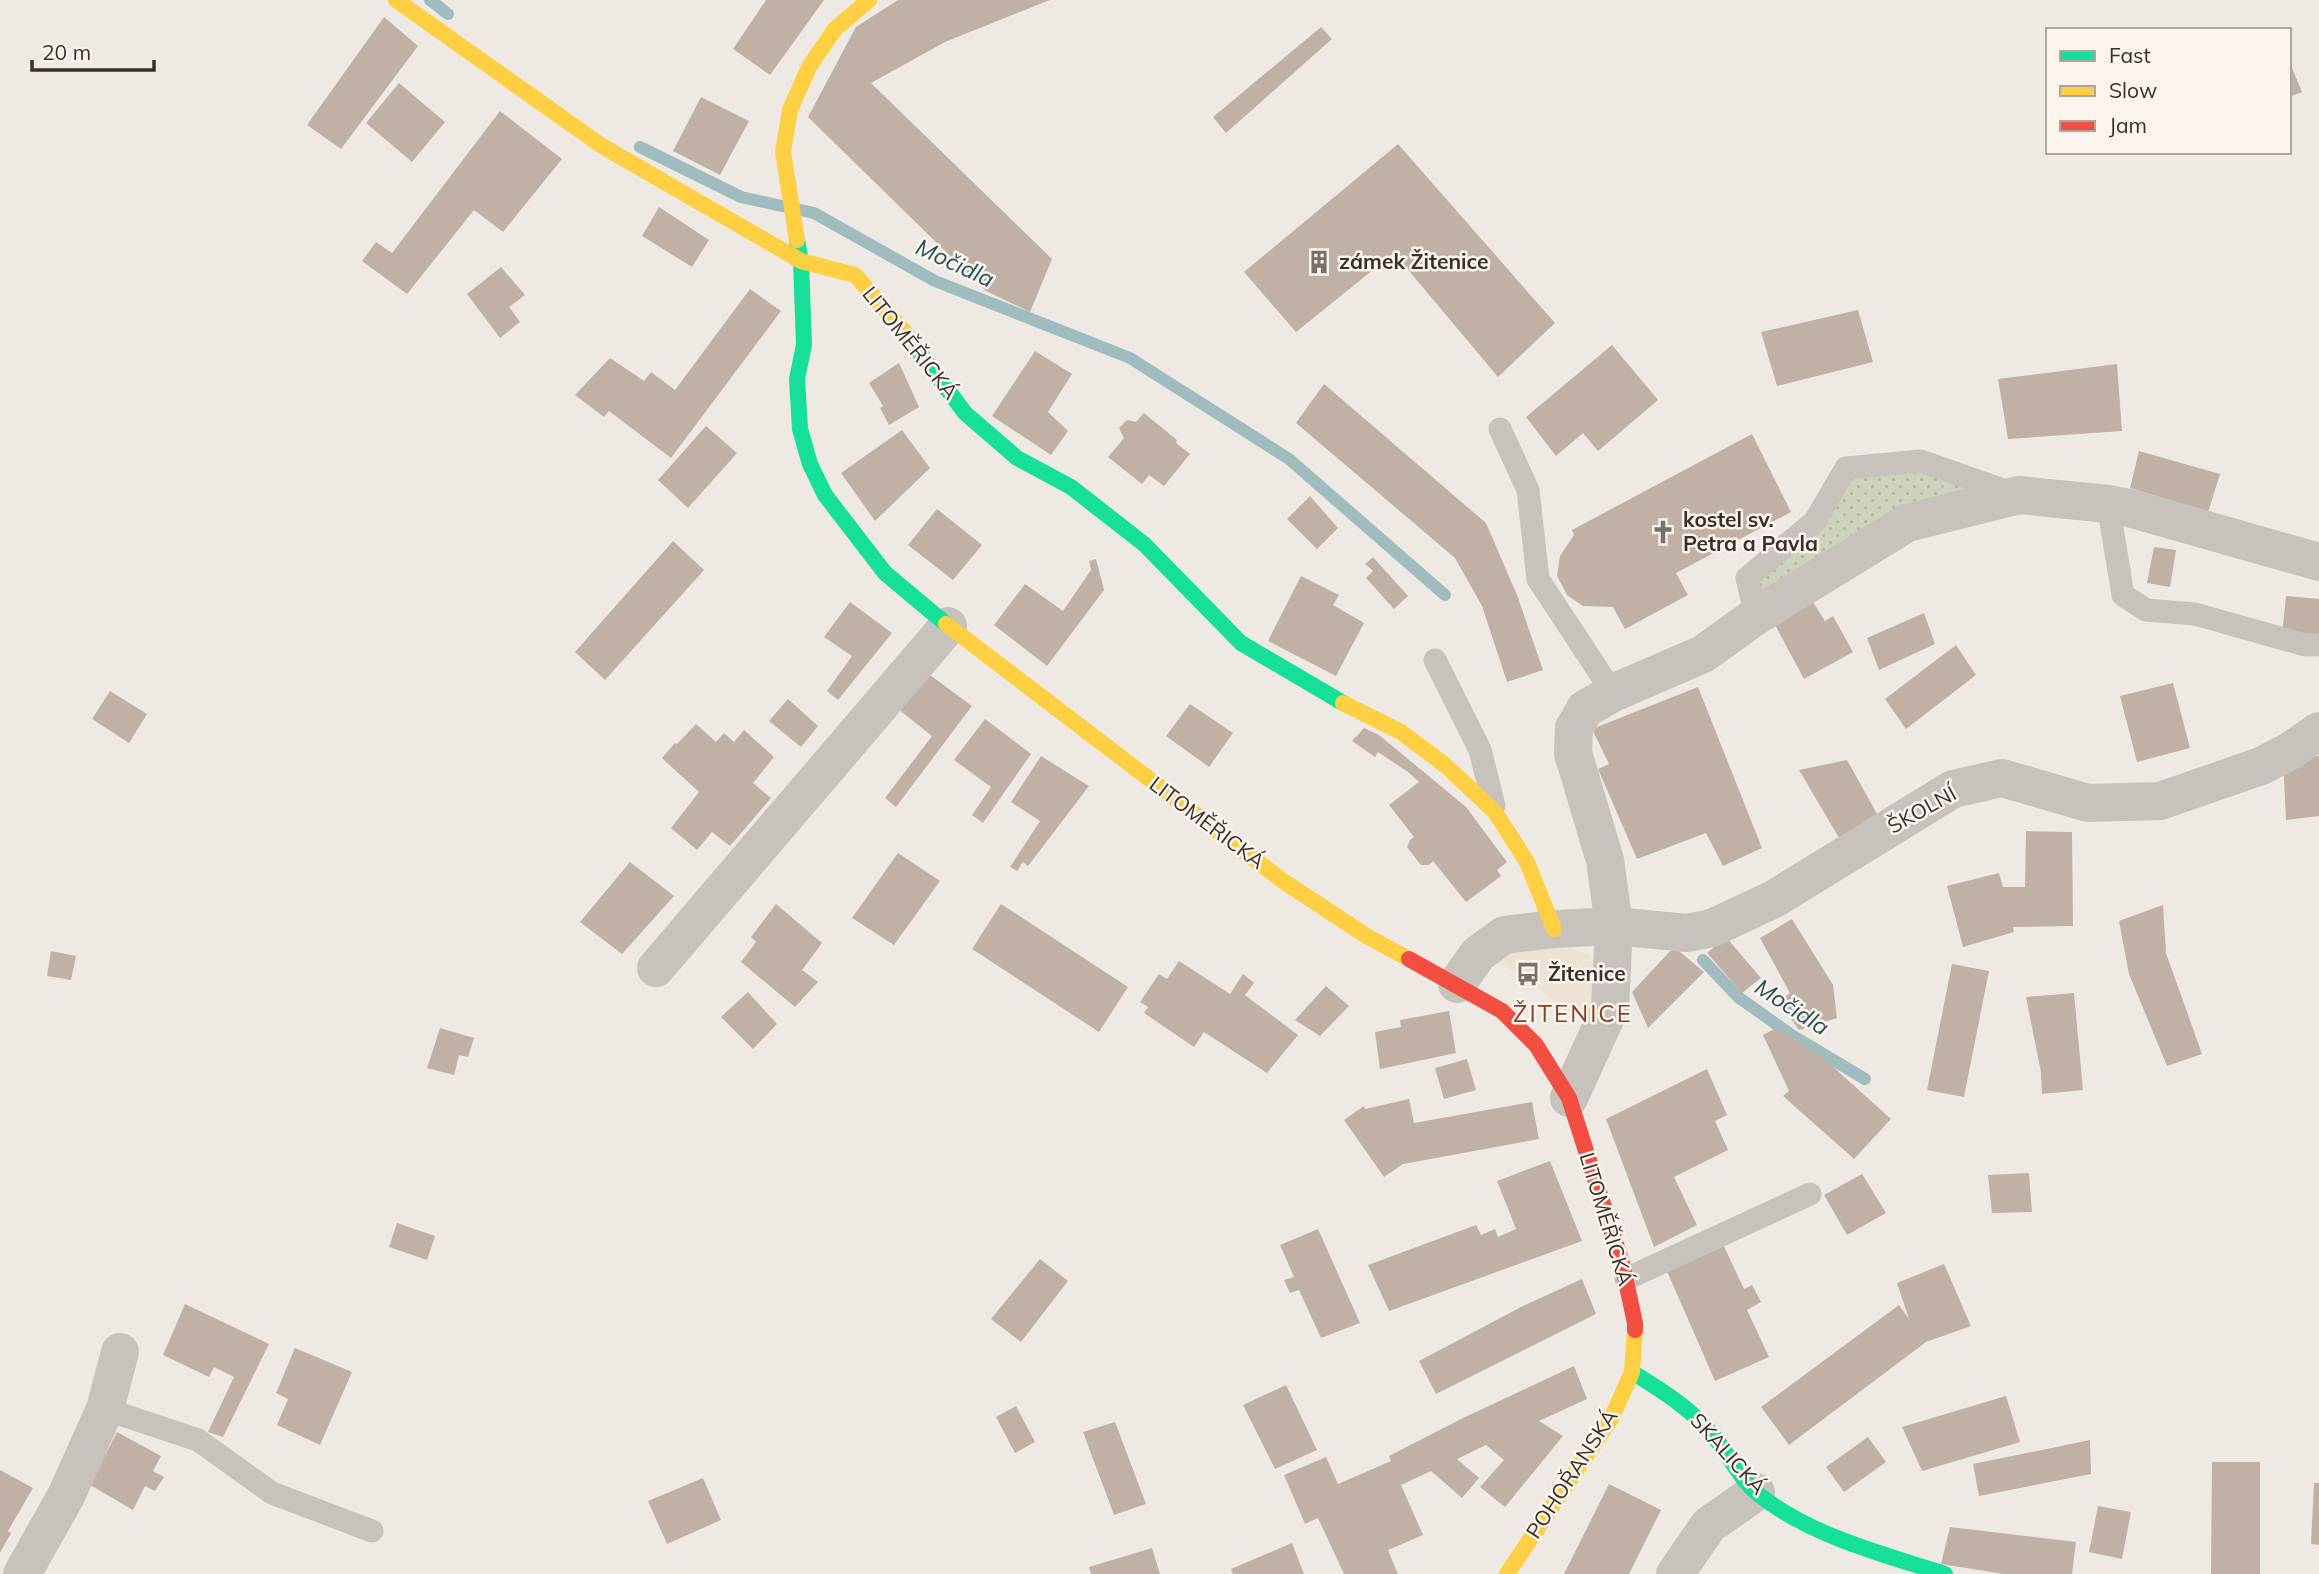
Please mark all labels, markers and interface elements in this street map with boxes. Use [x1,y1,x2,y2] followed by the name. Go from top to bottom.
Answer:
[32,28,154,72] scale bar
[2046,28,2291,154] legend
[42,39,91,65] text: 20 m
[2109,42,2151,68] text: Fast
[2109,77,2157,103] text: Slow
[2109,112,2147,138] text: Jam
[912,232,999,293] water label: Močidla
[1305,248,1333,276] building icon: zámek Žitenice
[1339,248,1488,274] place label: zámek Žitenice
[857,281,965,405] street label: LITOMĚŘICKÁ
[1683,506,1818,556] place label: kostel sv. Petra a Pavla
[1649,518,1677,546] church icon: kostel sv. Petra a Pavla
[1145,770,1271,874] street label: LITOMĚŘICKÁ
[1883,779,1962,839] street label: ŠKOLNÍ
[1514,960,1542,988] bus stop icon: Žitenice
[1548,960,1626,986] place label: Žitenice
[1750,972,1835,1041] water label: Močidla
[1513,998,1633,1028] district label: ŽITENICE
[1574,1149,1640,1289] street label: LITOMĚŘICKÁ
[1520,1404,1623,1543] street label: POHOŘANSKÁ
[1685,1407,1772,1500] street label: SKALICKÁ

